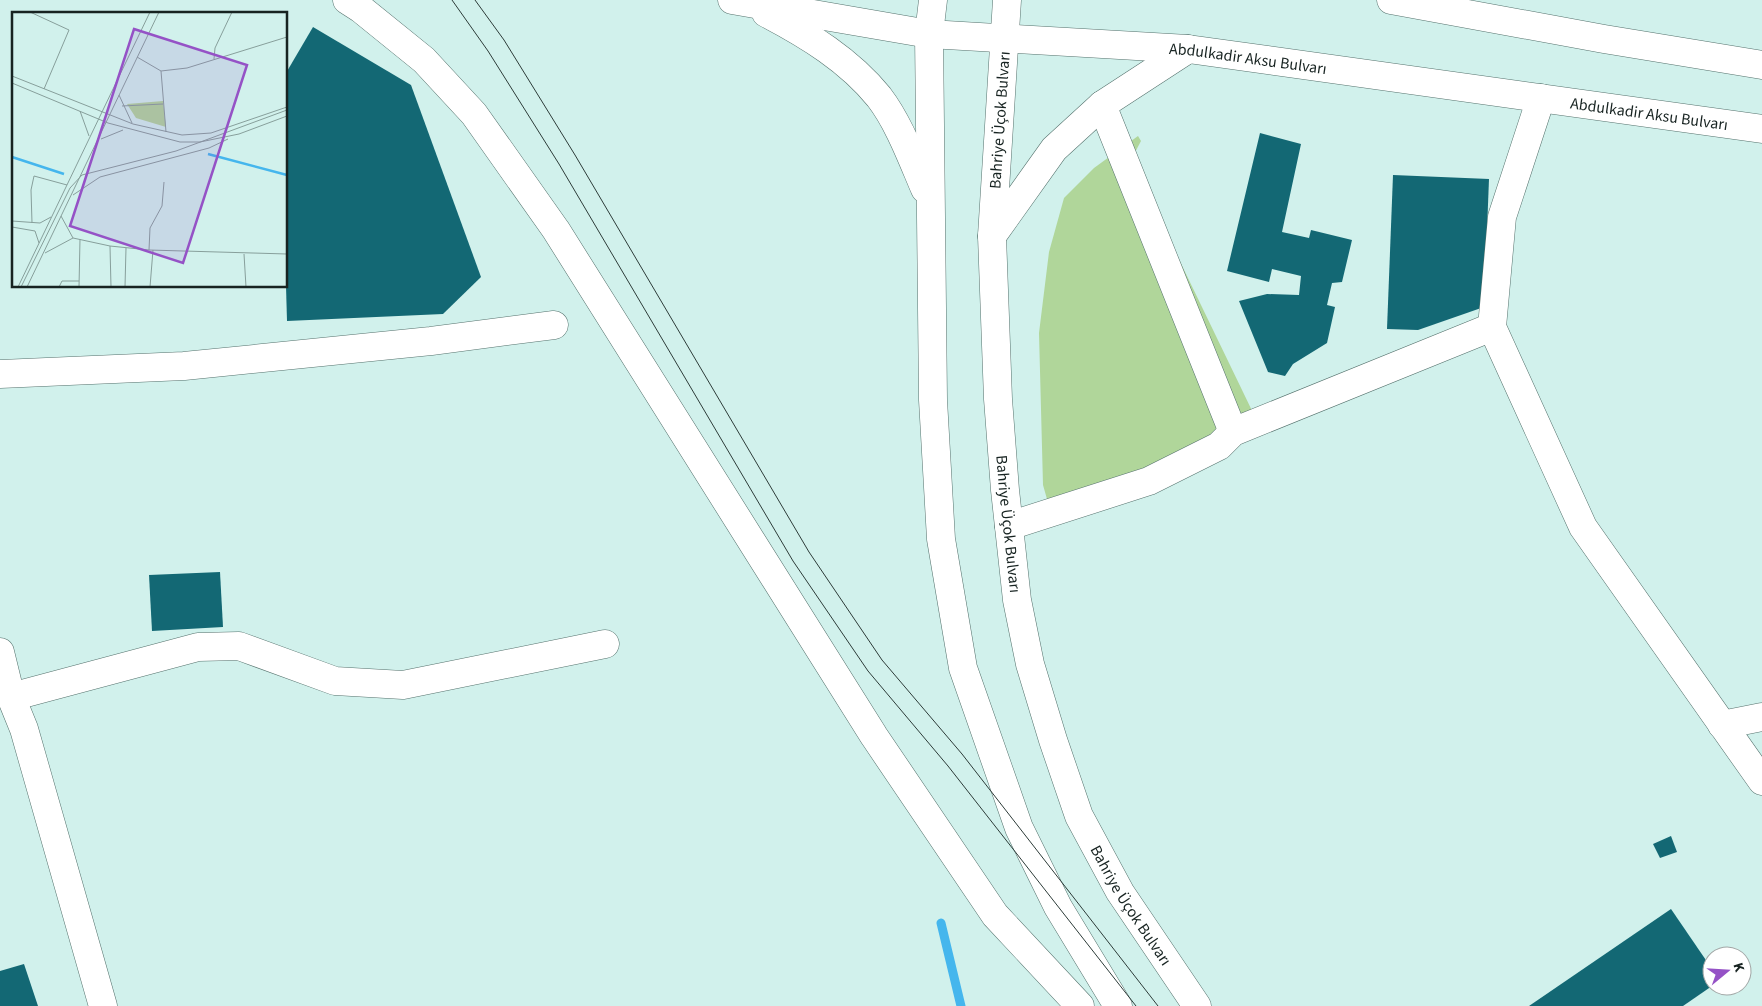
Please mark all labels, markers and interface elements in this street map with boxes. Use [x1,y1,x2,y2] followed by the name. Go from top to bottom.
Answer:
[12,12,288,288] inset map
[1169,38,1328,80] street label: Abdulkadir Aksu Bulvarı
[984,50,1016,190] street label: Bahriye Üçok Bulvarı
[1569,92,1729,136] street label: Abdulkadir Aksu Bulvarı
[990,454,1026,594] street label: Bahriye Üçok Bulvarı
[1085,841,1177,970] street label: Bahriye Üçok Bulvarı
[1702,946,1752,996] north arrow
[1728,960,1749,975] text: K

